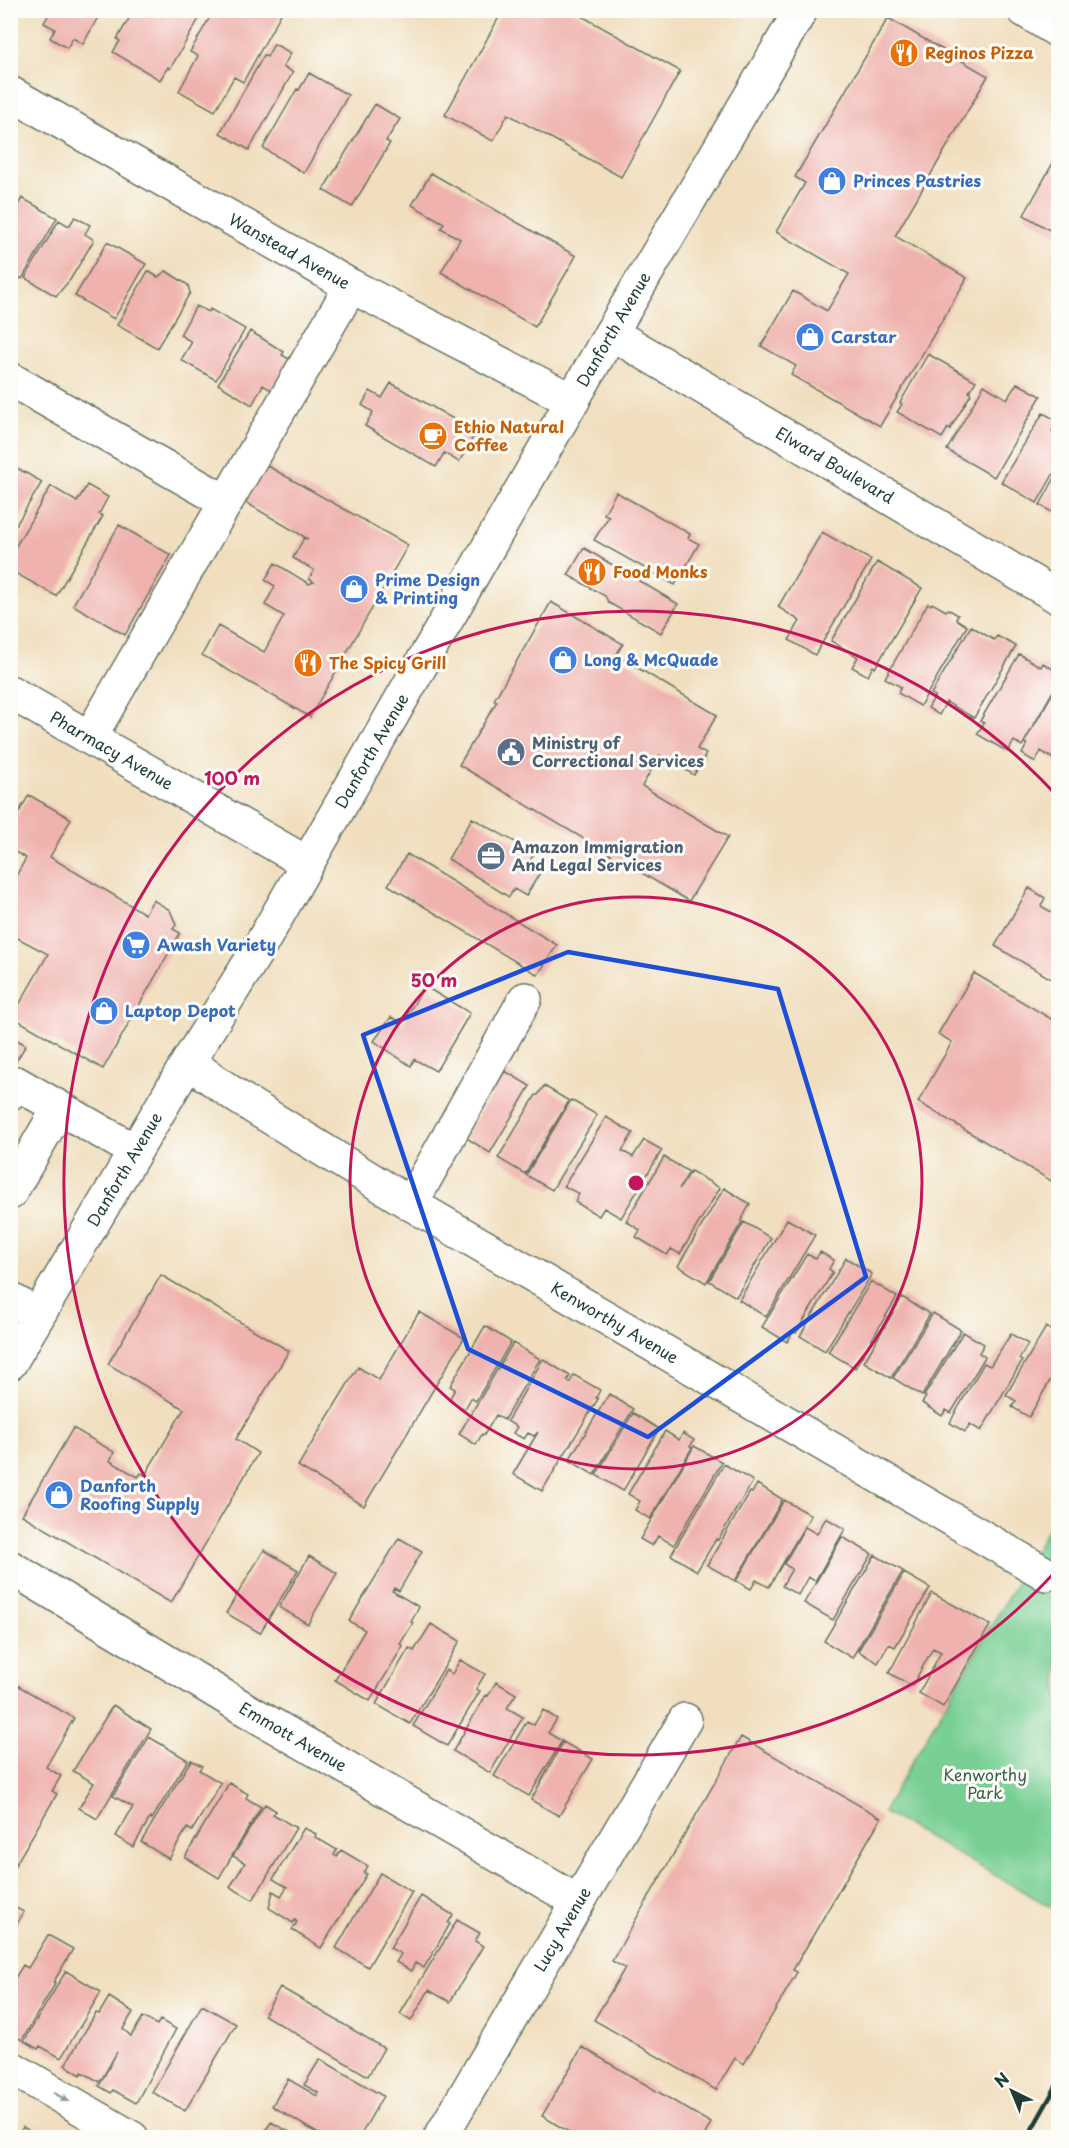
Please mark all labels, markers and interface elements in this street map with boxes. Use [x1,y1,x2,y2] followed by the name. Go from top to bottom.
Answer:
[888,37,920,69] restaurant icon: Reginos Pizza
[925,40,1034,64] place label: Reginos Pizza
[816,165,848,197] shop icon: Princes Pastries
[853,168,982,192] place label: Princes Pastries
[225,206,355,294] street label: Wanstead Avenue
[570,267,656,391] street label: Danforth Avenue
[794,321,826,353] shop icon: Carstar
[831,324,897,348] place label: Carstar
[454,414,564,456] place label: Ethio Natural Coffee
[417,420,449,452] cafe icon: Ethio Natural Coffee
[772,420,899,509] street label: Elward Boulevard
[576,556,608,588] restaurant icon: Food Monks
[613,559,708,583] place label: Food Monks
[375,567,480,609] place label: Prime Design & Printing
[338,573,370,605] shop icon: Prime Design & Printing
[547,644,579,676] shop icon: Long & McQuade
[292,647,324,679] restaurant icon: The Spicy Grill
[584,647,719,671] place label: Long & McQuade
[329,650,446,674] place label: The Spicy Grill
[328,688,413,812] street label: Danforth Avenue
[46,704,178,795] street label: Pharmacy Avenue
[532,730,704,772] place label: Ministry of Correctional Services
[495,736,527,768] public building icon: Ministry of Correctional Services
[204,764,260,791] text: 100 m
[512,834,684,876] place label: Amazon Immigration And Legal Services
[475,840,507,872] office icon: Amazon Immigration And Legal Services
[120,929,152,961] supermarket icon: Awash Variety
[157,932,276,956] place label: Awash Variety
[411,966,457,993] text: 50 m
[88,995,120,1027] shop icon: Laptop Depot
[125,998,236,1022] place label: Laptop Depot
[80,1107,167,1231] street label: Danforth Avenue
[626,1173,646,1193] centre of rings
[547,1275,684,1369] street label: Kenworthy Avenue
[80,1473,200,1515] place label: Danforth Roofing Supply
[43,1479,75,1511] shop icon: Danforth Roofing Supply
[235,1695,352,1777] street label: Emmott Avenue
[943,1762,1027,1804] park label: Kenworthy Park
[527,1882,596,1976] street label: Lucy Avenue
[982,2061,1042,2121] north arrow
[988,2066,1014,2092] text: N
[53,2091,69,2102] one-way arrow

